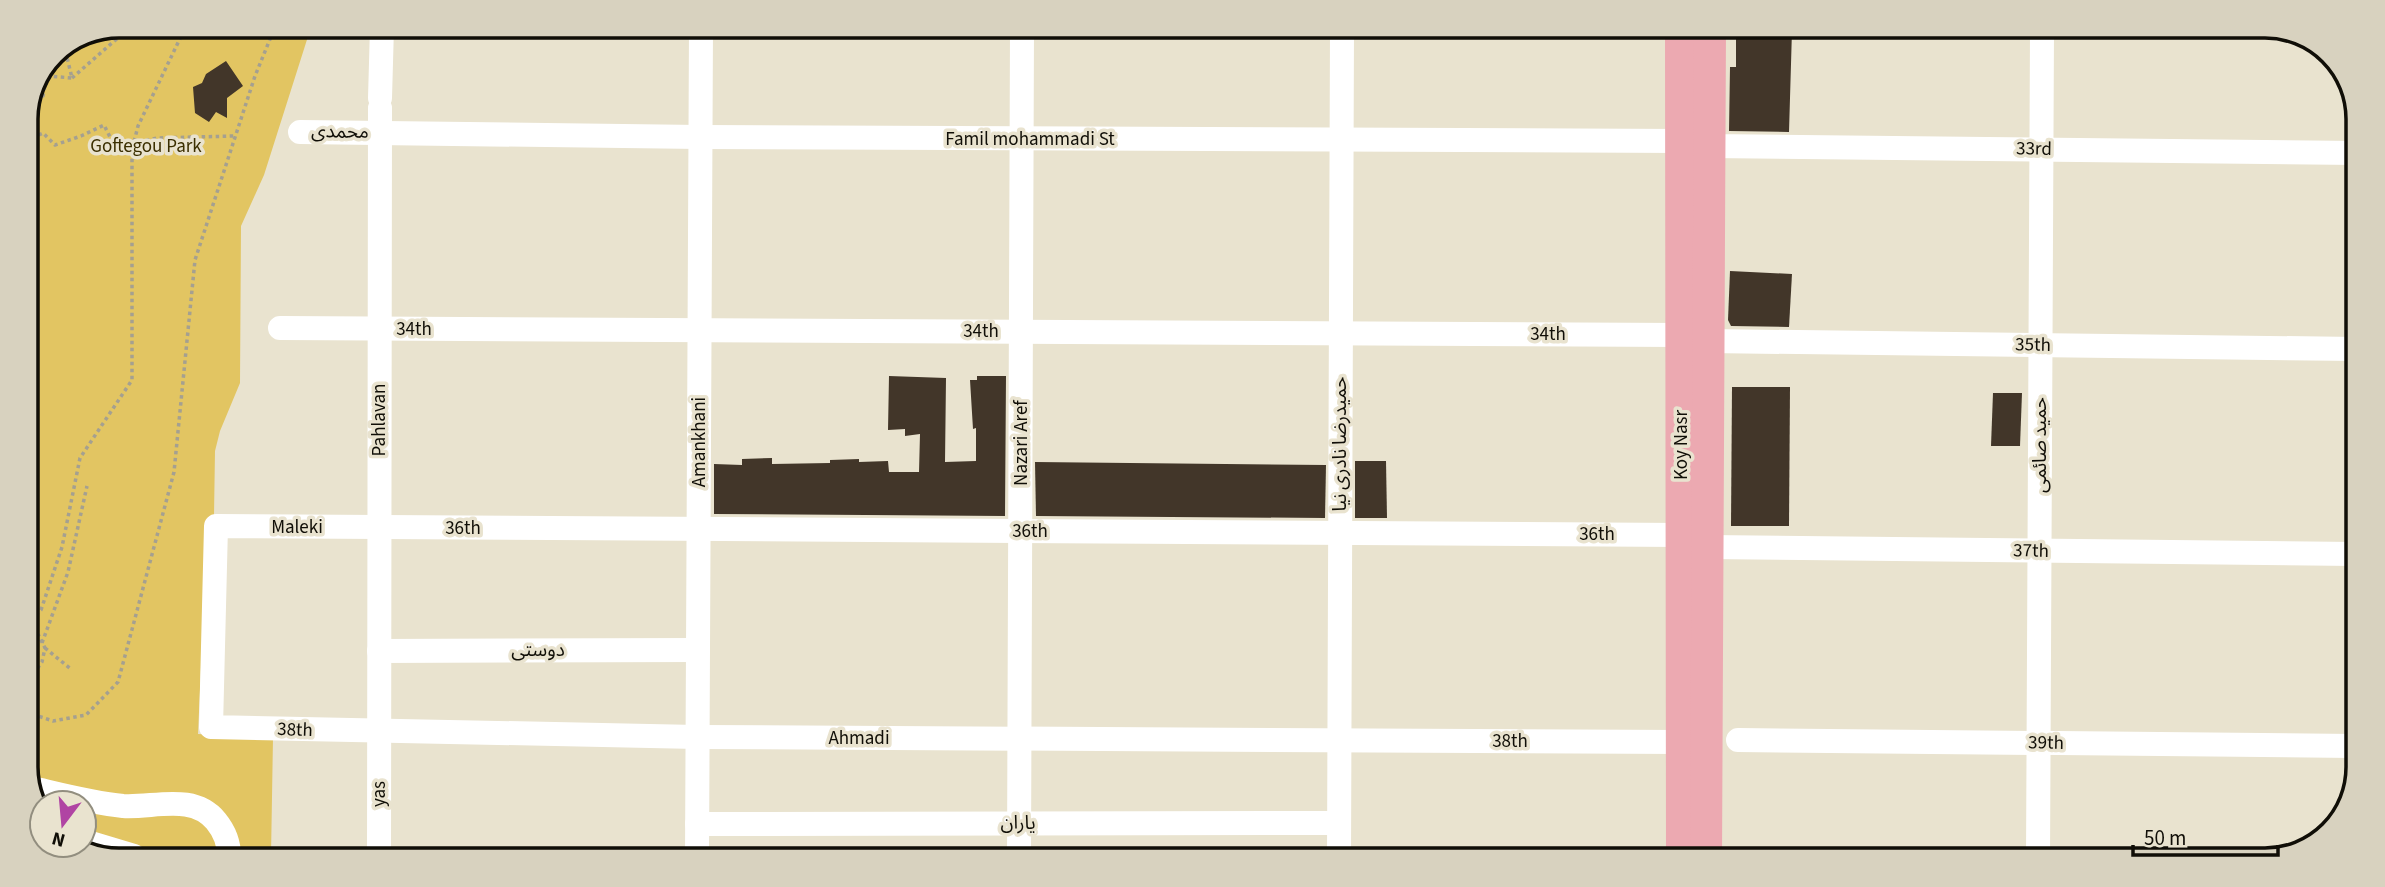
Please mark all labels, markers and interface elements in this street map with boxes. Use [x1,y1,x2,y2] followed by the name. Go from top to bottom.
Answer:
[311,118,369,146] street label: محمدی
[945,126,1115,153] street label: Famil mohammadi St
[90,133,202,160] park label: Goftegou Park
[2016,135,2052,163] street label: 33rd
[396,316,432,343] street label: 34th
[963,318,999,345] street label: 34th
[1530,321,1566,348] street label: 34th
[2015,331,2051,359] street label: 35th
[1327,377,1354,511] street label: حمیدرضا نادری نیا
[366,384,393,456] street label: Pahlavan
[686,397,713,487] street label: Amankhani
[2027,397,2054,493] street label: حمید صائمی
[1008,399,1035,486] street label: Nazari Aref
[1668,410,1695,480] street label: Koy Nasr
[271,514,323,541] street label: Maleki
[445,515,481,542] street label: 36th
[1012,518,1048,545] street label: 36th
[1579,521,1615,548] street label: 36th
[2013,537,2049,565] street label: 37th
[511,637,565,664] street label: دوستی
[277,716,313,744] street label: 38th
[828,725,890,752] street label: Ahmadi
[1492,728,1528,755] street label: 38th
[2028,729,2064,757] street label: 39th
[366,781,393,807] street label: yas
[28,789,98,859] north arrow
[1000,810,1036,837] street label: یاران
[2133,814,2278,858] scale bar
[2144,823,2186,853] text: 50 m
[49,824,69,854] text: N

